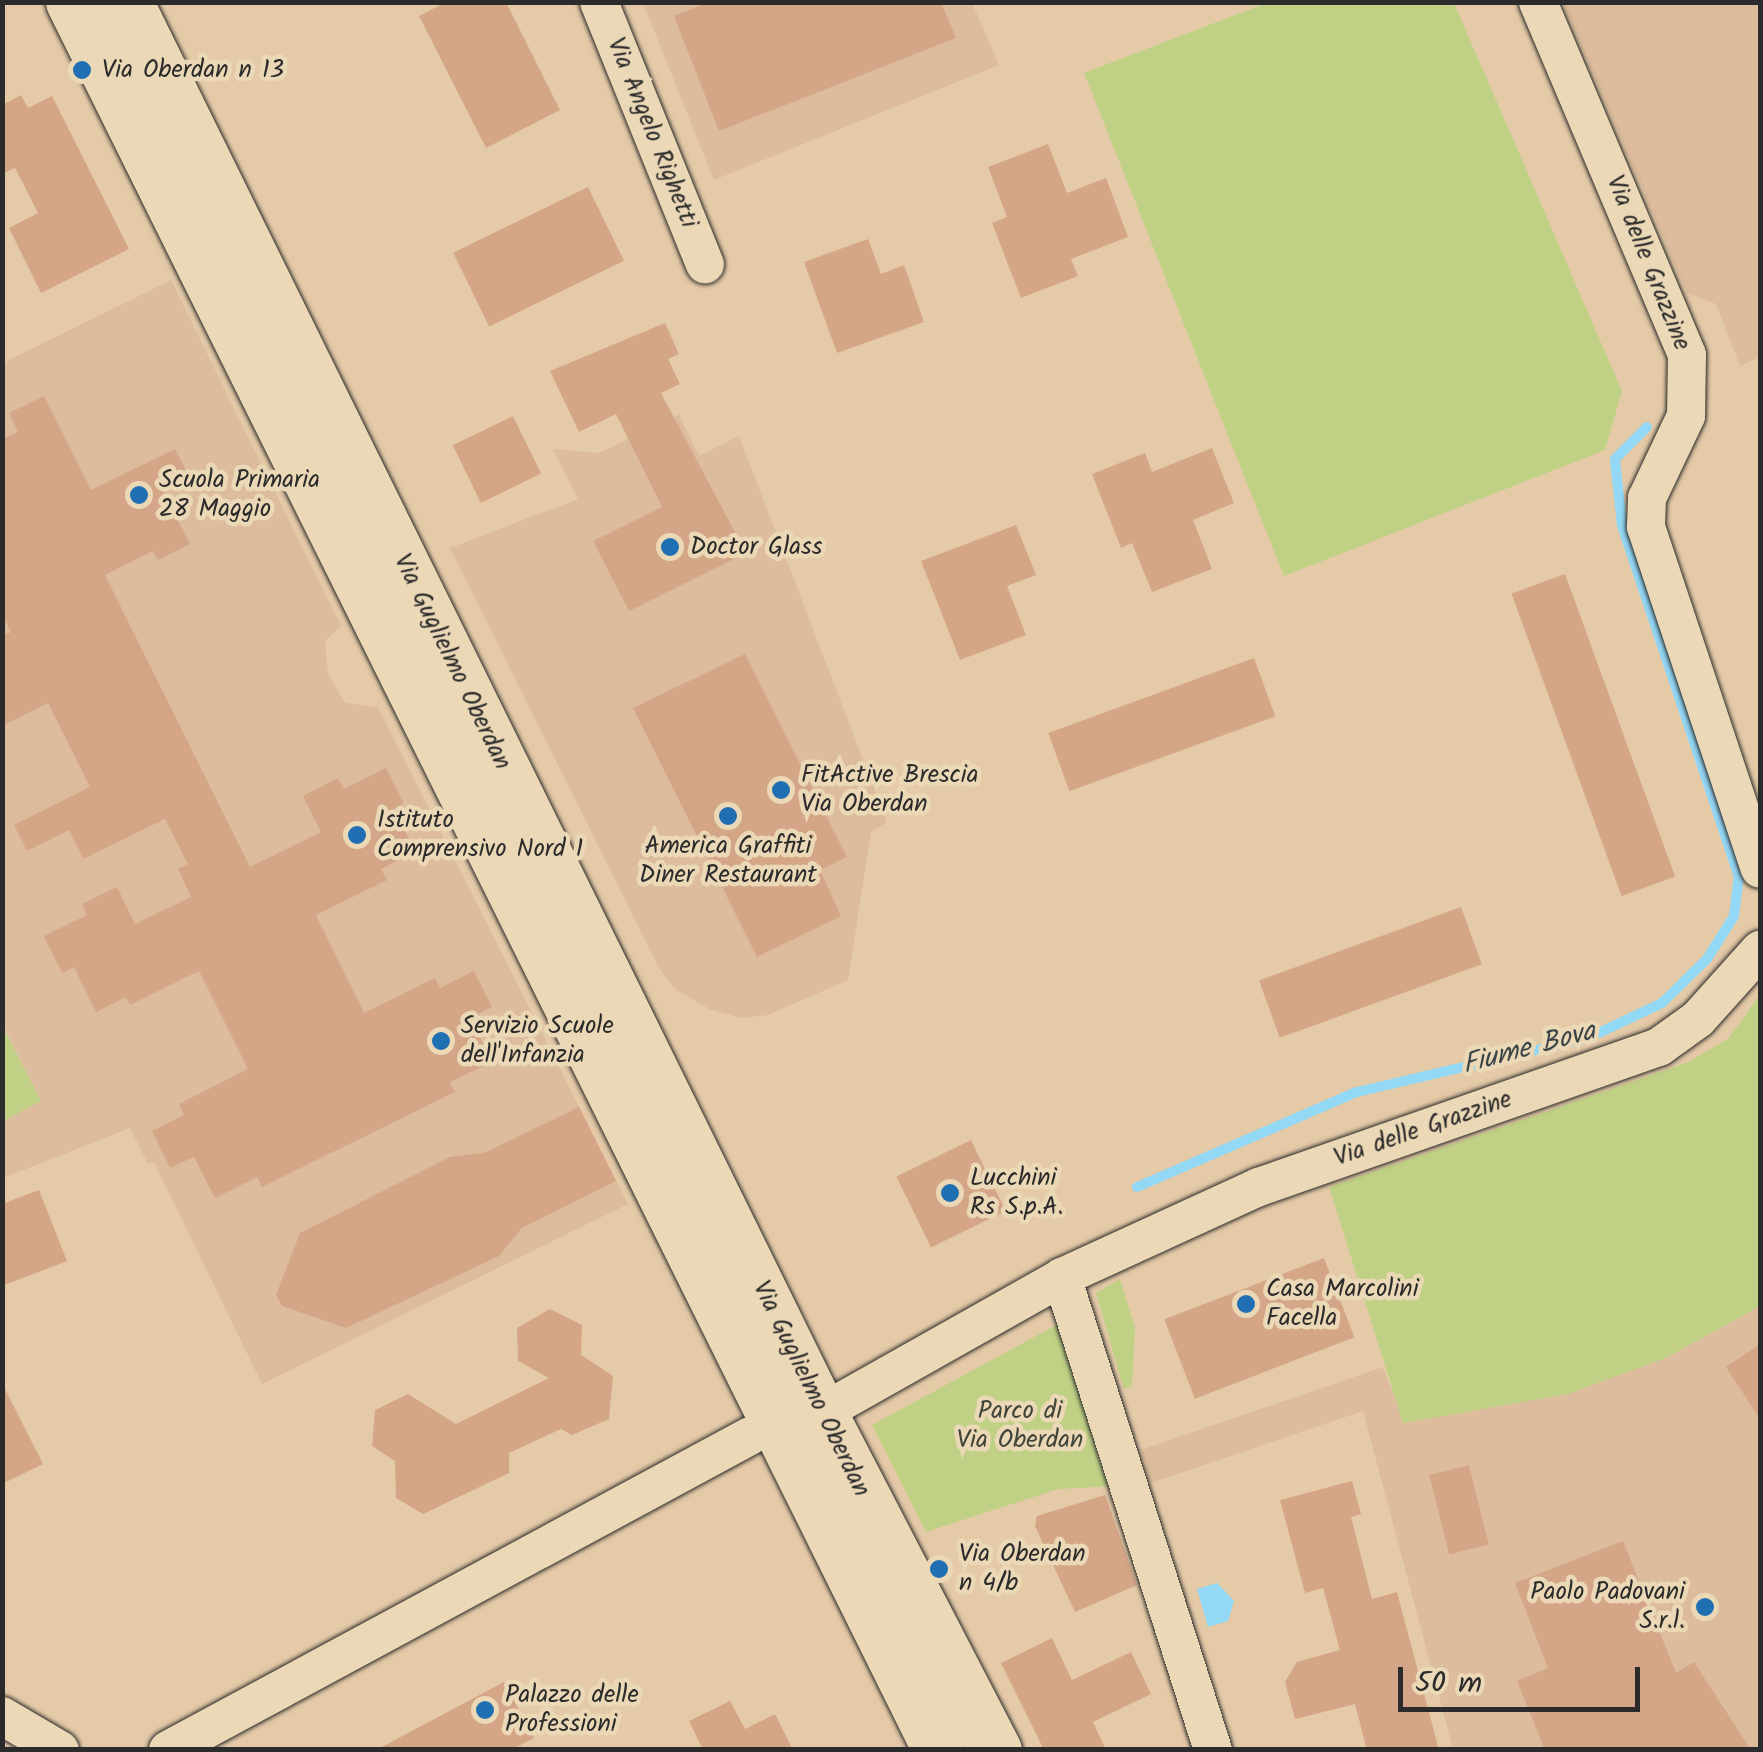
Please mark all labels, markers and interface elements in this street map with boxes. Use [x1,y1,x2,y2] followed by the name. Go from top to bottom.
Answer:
[600,34,704,232] street label: Via Angelo Righetti
[102,55,284,85] place label: Via Oberdan n 13
[71,59,93,81] marker: Via Oberdan n 13
[1599,171,1697,355] street label: Via delle Grazzine
[159,466,320,525] place label: Scuola Primaria 28 Maggio
[128,484,150,506] marker: Scuola Primaria 28 Maggio
[690,532,822,562] place label: Doctor Glass
[659,536,681,558] marker: Doctor Glass
[387,549,517,775] street label: Via Guglielmo Oberdan
[801,761,978,820] place label: FitActive Brescia Via Oberdan
[770,779,792,801] marker: FitActive Brescia Via Oberdan
[717,805,739,827] marker: America Graffiti Diner Restaurant
[377,806,583,865] place label: Istituto Comprensivo Nord 1
[346,824,368,846] marker: Istituto Comprensivo Nord 1
[639,832,817,891] place label: America Graffiti Diner Restaurant
[461,1012,614,1071] place label: Servizio Scuole dell'Infanzia
[1459,1015,1599,1083] water label: Fiume Bova
[430,1030,452,1052] marker: Servizio Scuole dell'Infanzia
[1330,1085,1516,1173] street label: Via delle Grazzine
[970,1164,1063,1223] place label: Lucchini Rs S.p.A.
[939,1182,961,1204] marker: Lucchini Rs S.p.A.
[1266,1275,1419,1334] place label: Casa Marcolini Facella
[746,1276,876,1502] street label: Via Guglielmo Oberdan
[1235,1293,1257,1315] marker: Casa Marcolini Facella
[957,1397,1083,1456] park label: Parco di Via Oberdan
[959,1540,1085,1599] place label: Via Oberdan n 4/b
[928,1558,950,1580] marker: Via Oberdan n 4/b
[1530,1578,1685,1637] place label: Paolo Padovani S.r.l.
[1694,1596,1716,1618] marker: Paolo Padovani S.r.l.
[1403,1647,1646,1709] scale bar
[1415,1660,1482,1708] text: 50 m
[505,1681,639,1740] place label: Palazzo delle Professioni
[474,1699,496,1721] marker: Palazzo delle Professioni

